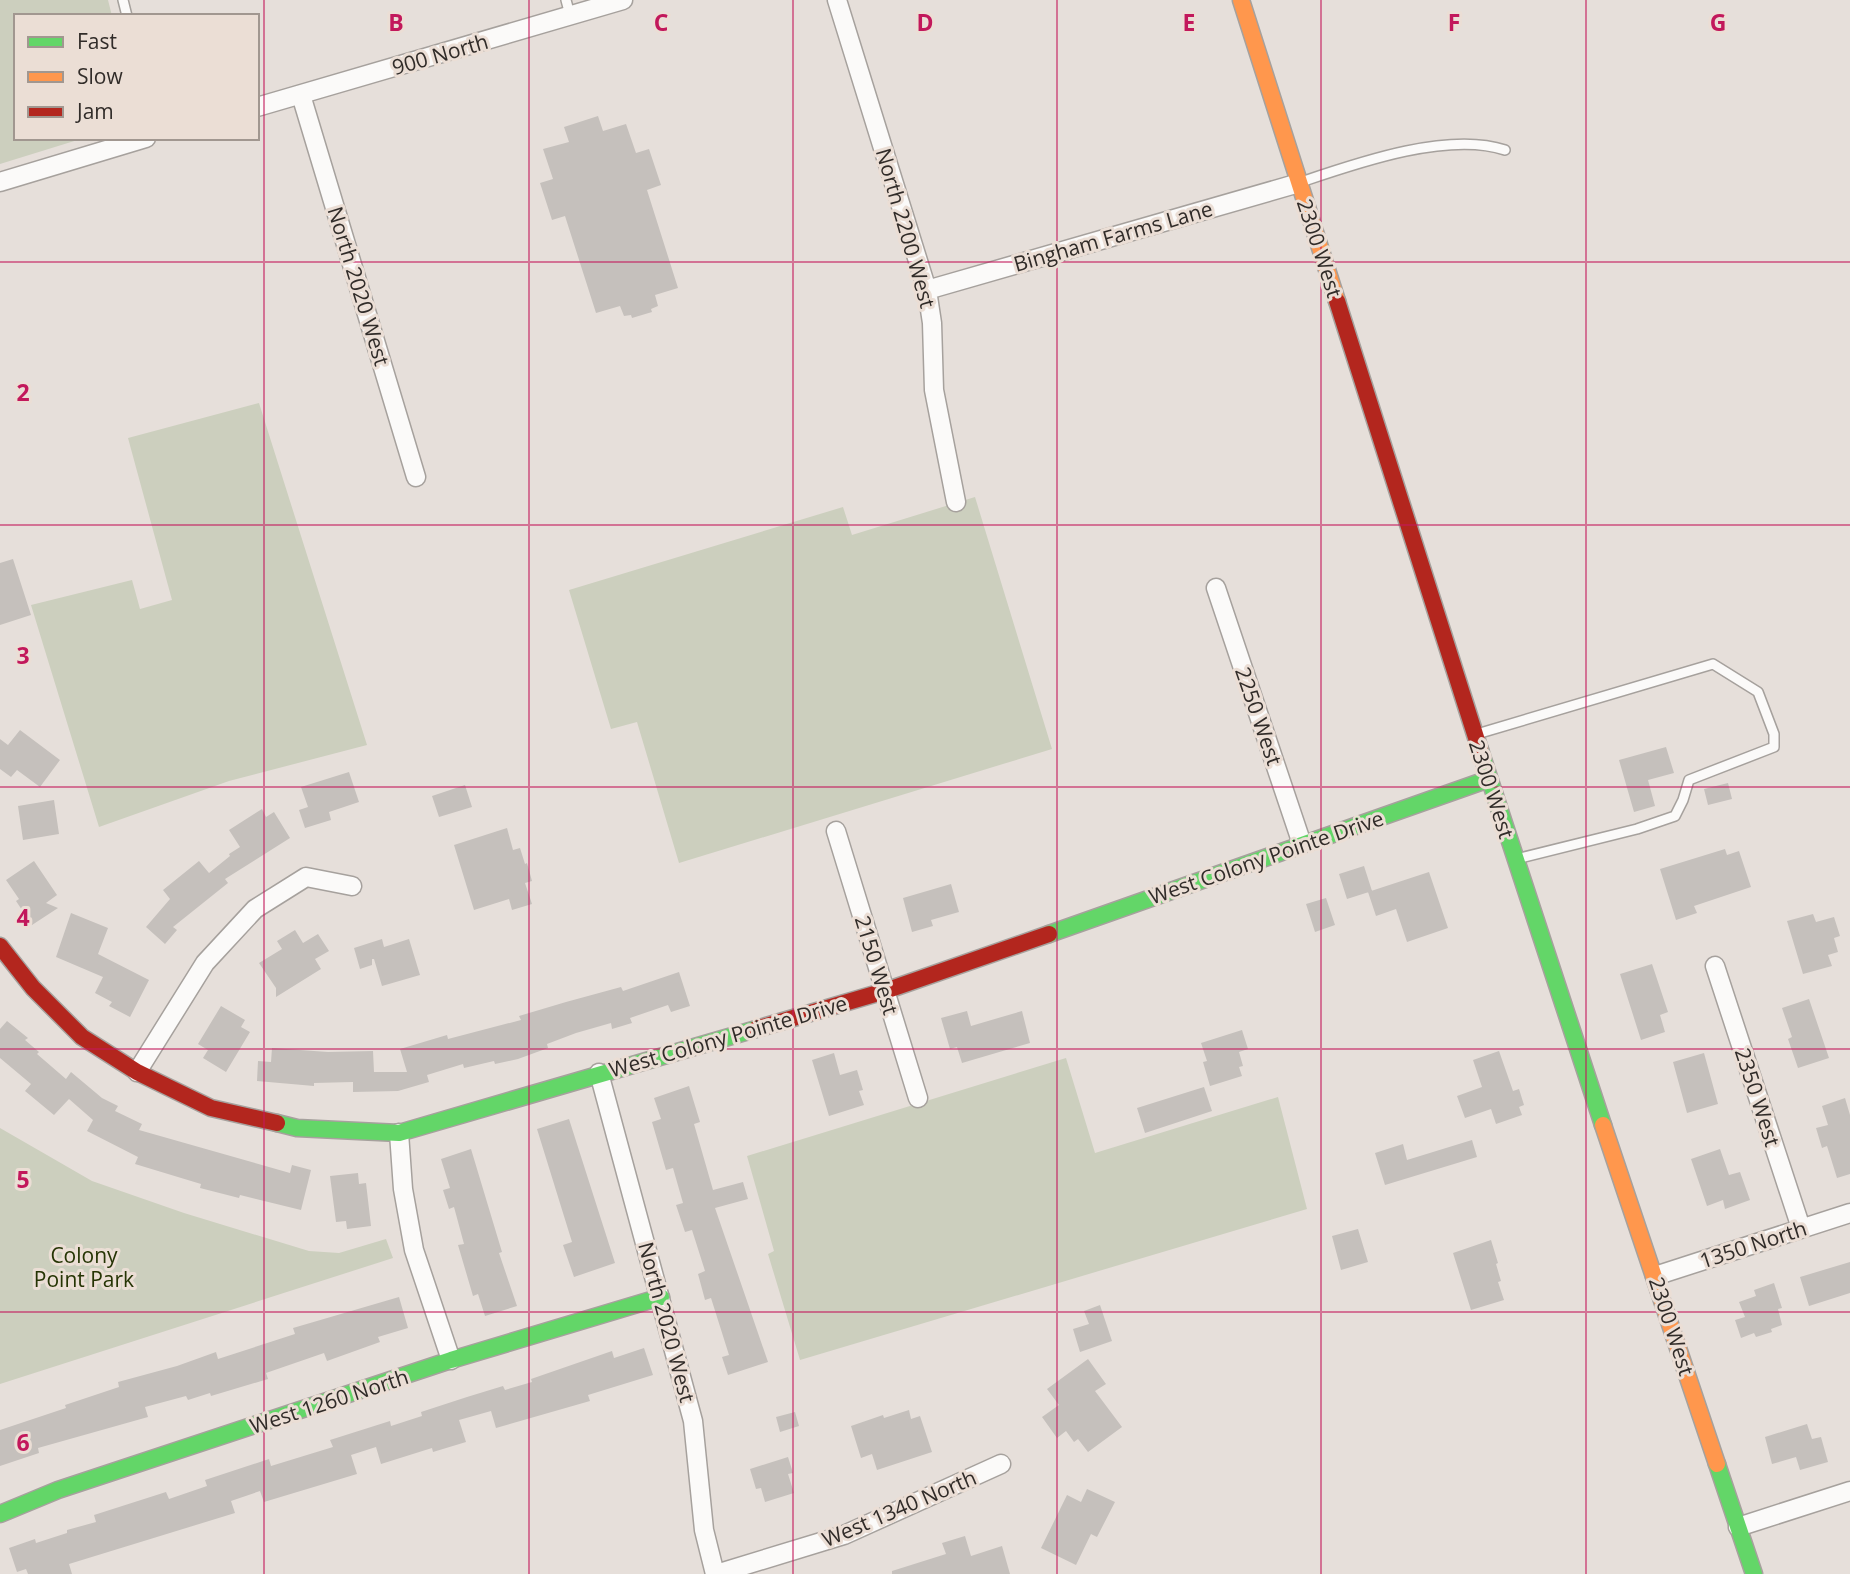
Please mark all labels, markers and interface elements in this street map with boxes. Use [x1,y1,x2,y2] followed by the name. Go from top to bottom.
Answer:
[388,6,404,38] text: B
[654,6,668,38] text: C
[916,6,934,38] text: D
[1183,6,1195,38] text: E
[1448,6,1460,38] text: F
[1710,6,1726,38] text: G
[14,14,259,140] legend
[77,27,117,55] text: Fast
[389,27,491,81] street label: 900 North
[77,62,123,90] text: Slow
[75,97,114,125] text: Jam
[870,145,942,311] street label: North 2200 West
[1010,194,1216,278] street label: Bingham Farms Lane
[1291,195,1349,301] street label: 2300 West
[321,203,397,369] street label: North 2020 West
[16,376,30,408] text: 2
[16,639,30,671] text: 3
[1229,663,1289,769] street label: 2250 West
[1463,736,1521,842] street label: 2300 West
[1145,804,1387,910] street label: West Colony Pointe Drive
[16,901,30,933] text: 4
[849,912,905,1018] street label: 2150 West
[606,989,850,1083] street label: West Colony Pointe Drive
[1729,1044,1787,1150] street label: 2350 West
[16,1163,30,1195] text: 5
[1696,1214,1810,1274] street label: 1350 North
[632,1239,702,1405] street label: North 2020 West
[34,1241,134,1293] park label: Colony Point Park
[1643,1273,1701,1379] street label: 2300 West
[246,1362,412,1440] street label: West 1260 North
[16,1426,30,1458] text: 6
[818,1463,980,1553] street label: West 1340 North

